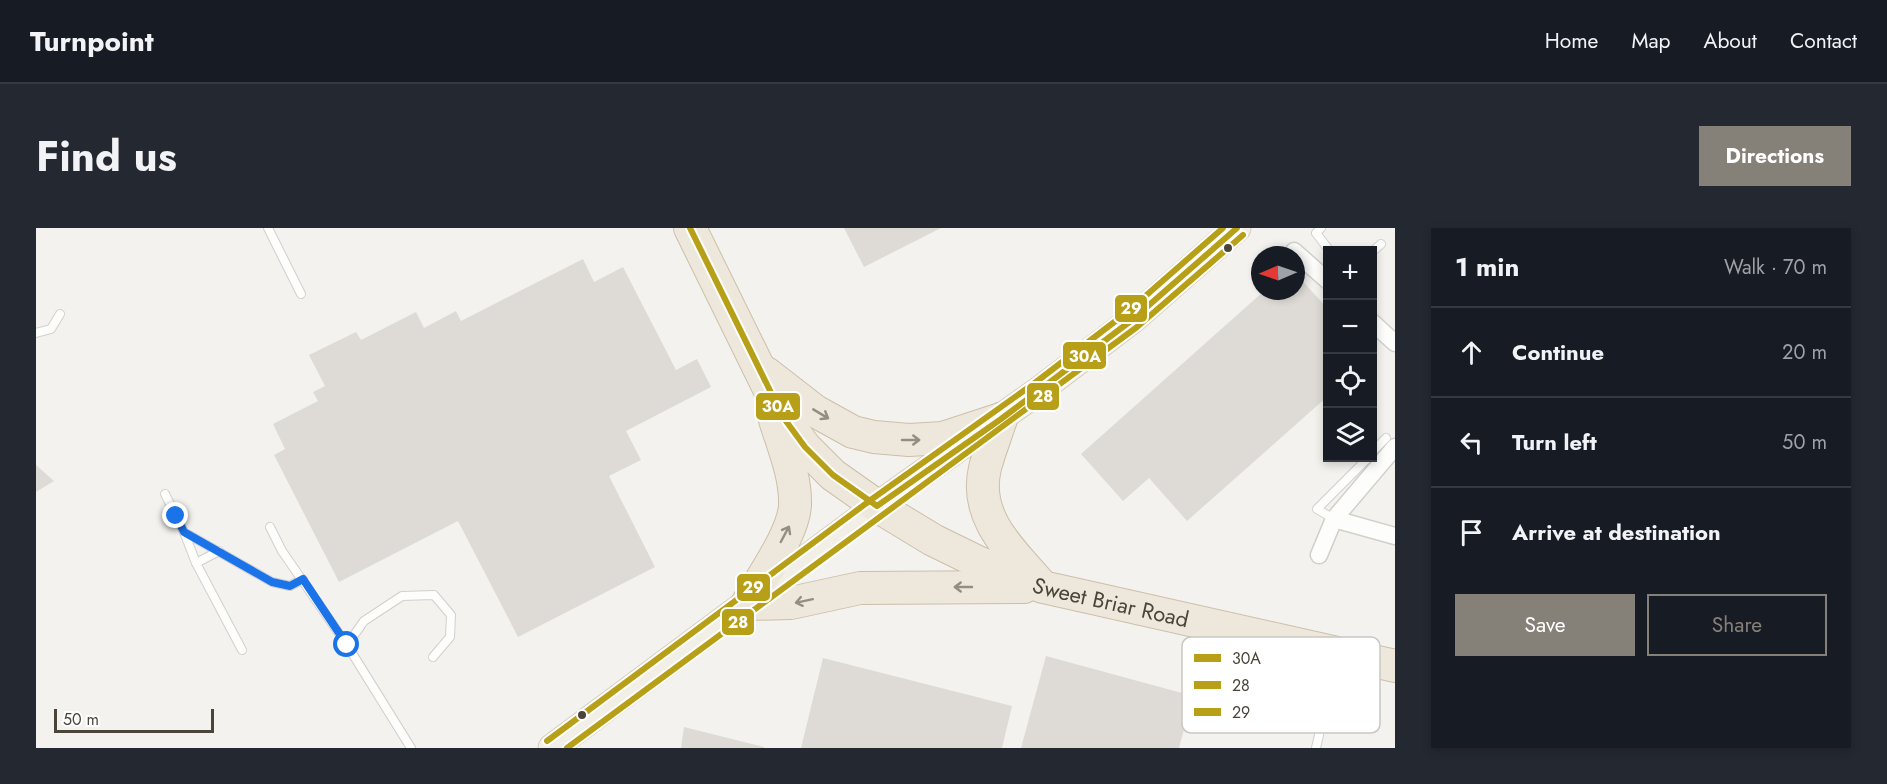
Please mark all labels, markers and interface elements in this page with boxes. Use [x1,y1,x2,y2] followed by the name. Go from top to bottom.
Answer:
[30,21,154,62] text: Turnpoint
[1545,26,1598,56] text: Home
[1631,26,1671,56] text: Map
[1704,26,1757,56] text: About
[1790,26,1857,56] text: Contact
[36,126,177,187] text: Find us
[1699,126,1851,186] button: Directions
[1222,242,1234,254] unlabelled marker
[1251,246,1305,300] north arrow
[1323,246,1377,462] map controls
[1323,246,1377,300] button: +
[1455,248,1519,286] text: 1 min
[1724,253,1827,282] text: Walk · 70 m
[1114,294,1148,323] line badge: 29
[1120,297,1142,320] text: 29
[1323,300,1377,354] button: −
[1455,336,1488,369] icon: ahead
[1512,336,1604,368] text: Continue
[1782,338,1827,367] text: 20 m
[1062,341,1107,370] line badge: 30A
[1069,345,1101,368] text: 30A
[1323,354,1377,408] button: locate
[1026,382,1060,411] line badge: 28
[1033,385,1053,408] text: 28
[755,392,801,421] line badge: 30A
[762,395,794,418] text: 30A
[812,408,829,420] one-way arrow
[1323,408,1377,462] button: layers
[1455,426,1488,459] icon: left
[1512,426,1597,458] text: Turn left
[1782,428,1827,457] text: 50 m
[900,434,920,445] one-way arrow
[162,502,188,528] route end
[1455,516,1488,549] icon: arrive
[1512,516,1721,548] text: Arrive at destination
[780,526,791,544] one-way arrow
[1028,568,1192,635] street label: Sweet Briar Road
[736,573,771,602] line badge: 29
[742,576,764,599] text: 29
[954,581,974,593] one-way arrow
[1455,594,1635,656] button: Save
[1647,594,1827,656] button: Share
[795,595,814,607] one-way arrow
[721,608,755,636] line badge: 28
[728,611,748,634] text: 28
[333,631,359,657] route start
[1182,637,1380,733] legend
[1232,647,1261,670] text: 30A
[1232,674,1250,697] text: 28
[1232,701,1250,724] text: 29
[54,706,214,733] scale bar
[63,708,99,731] text: 50 m
[576,709,588,721] unlabelled marker

